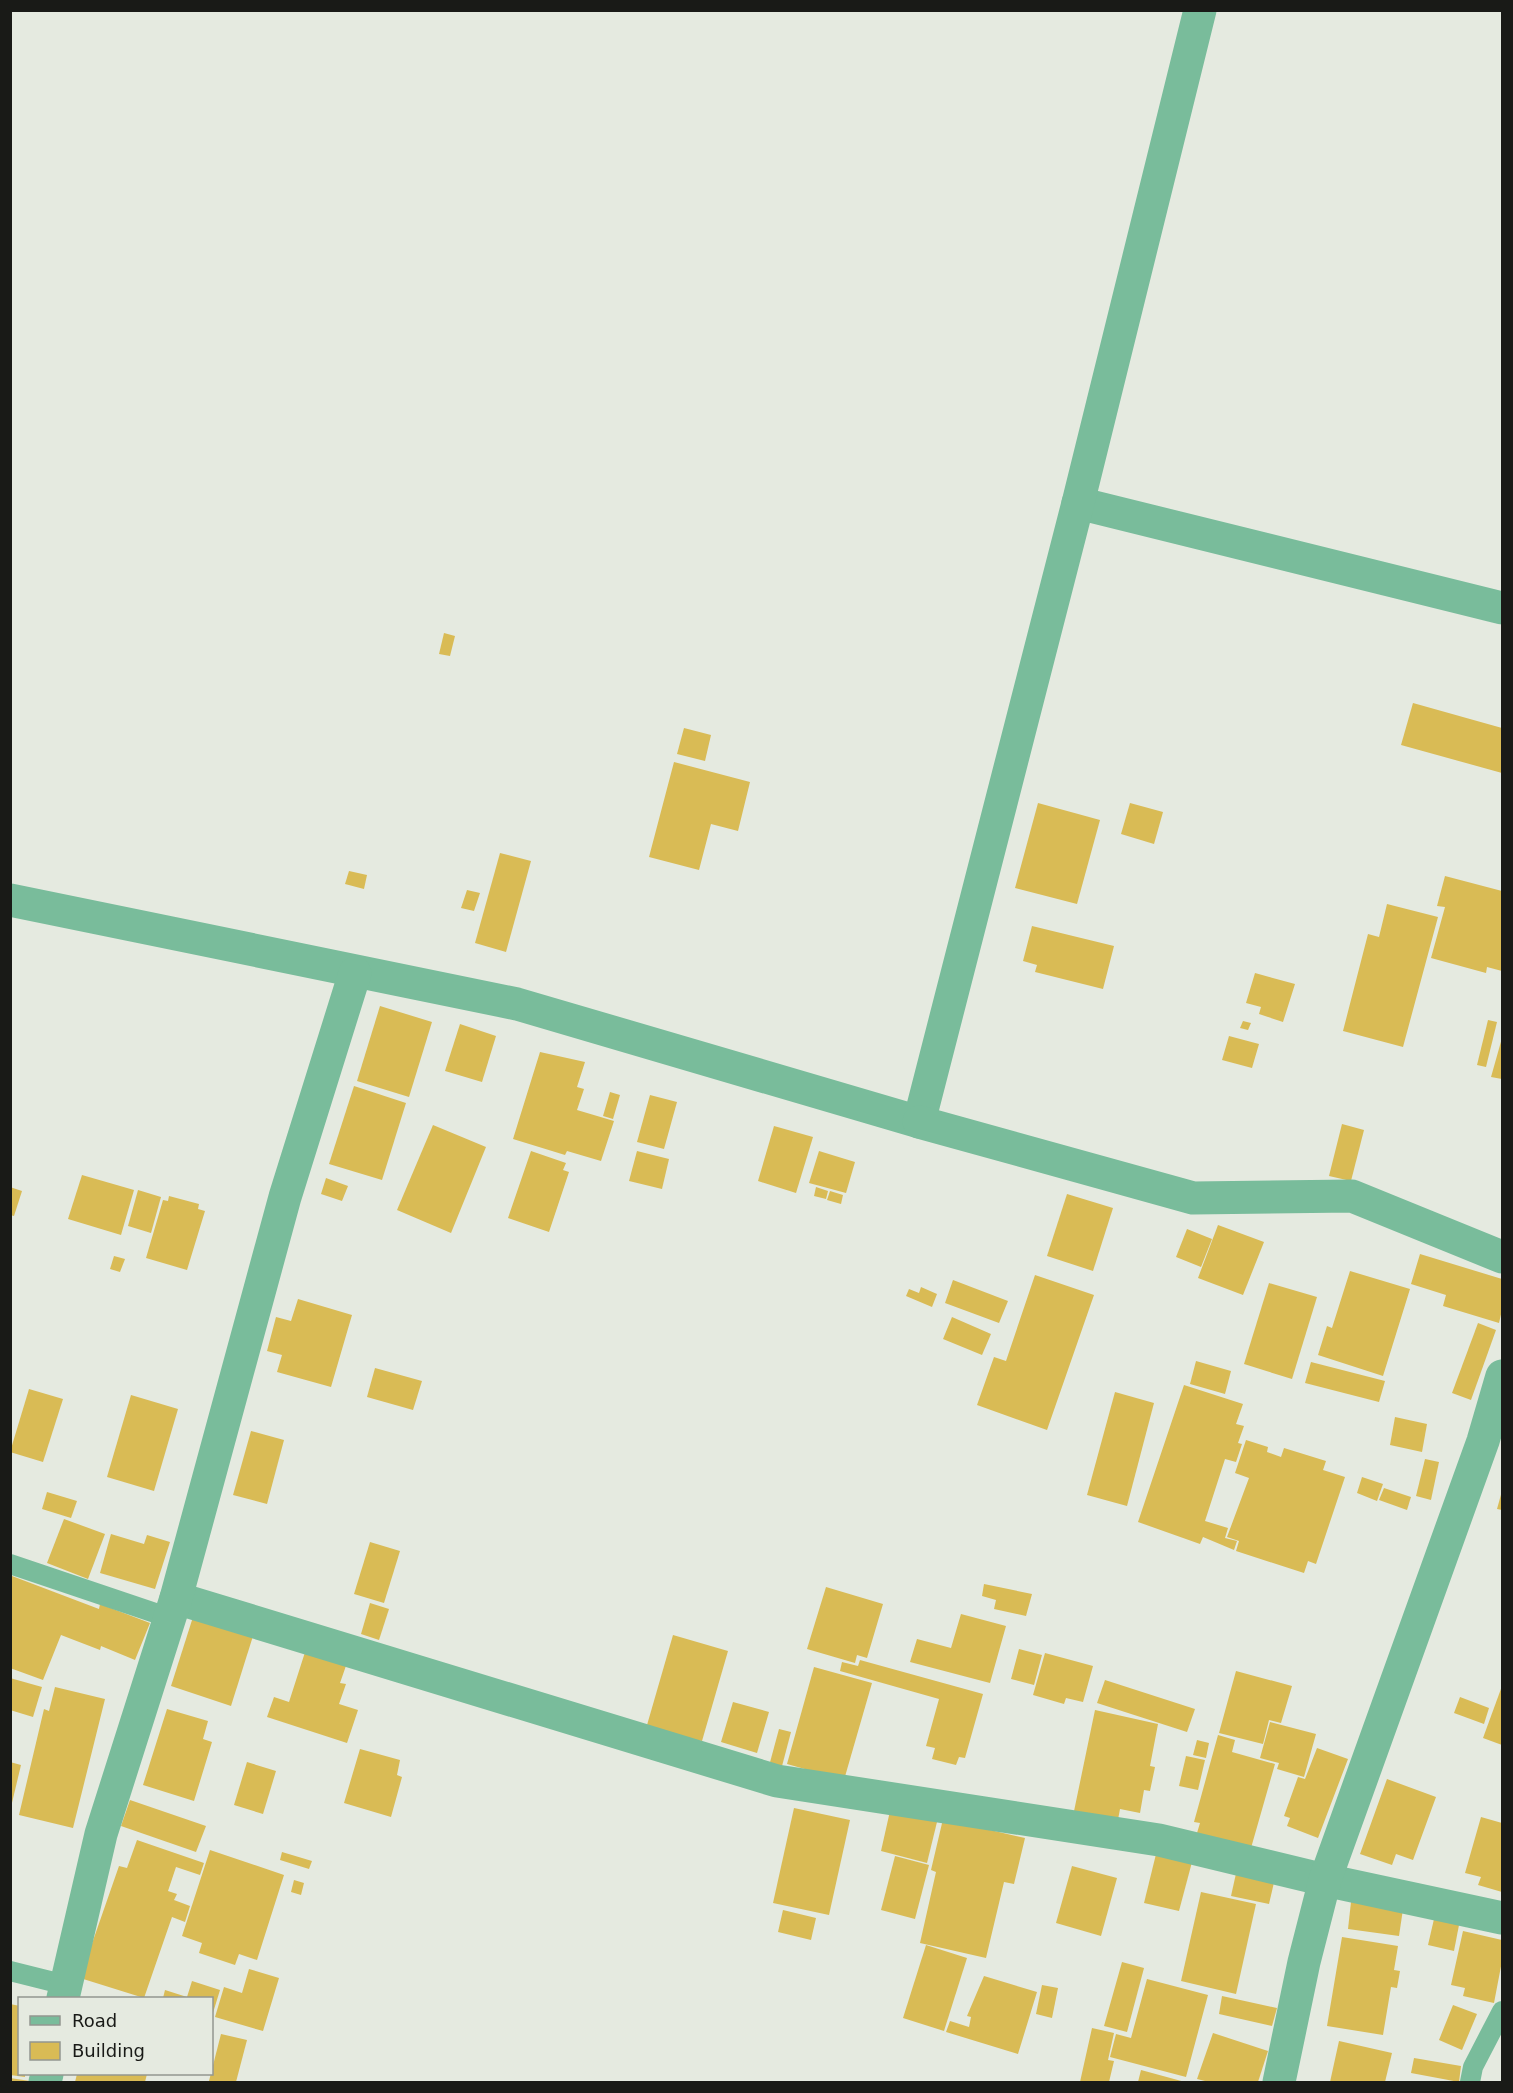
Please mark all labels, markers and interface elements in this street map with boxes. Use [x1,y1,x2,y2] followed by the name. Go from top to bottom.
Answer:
[18,1997,213,2075] legend
[72,2010,117,2031] text: Road
[72,2040,145,2061] text: Building

